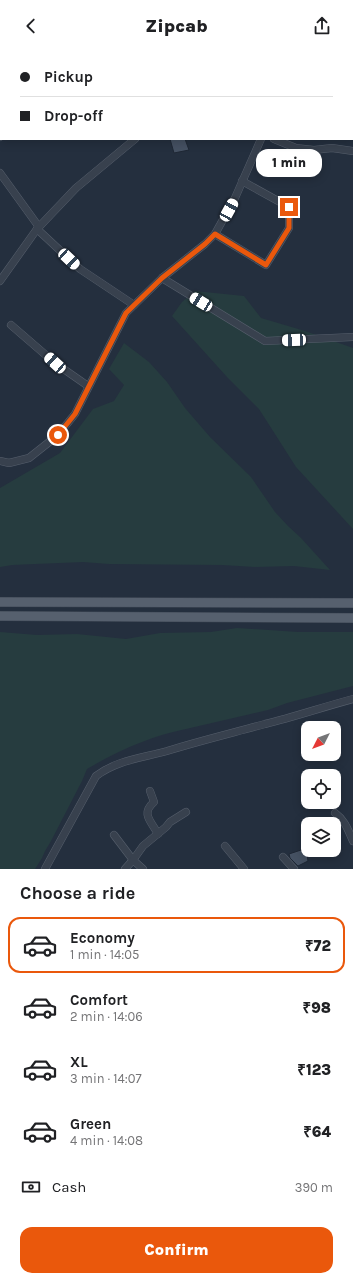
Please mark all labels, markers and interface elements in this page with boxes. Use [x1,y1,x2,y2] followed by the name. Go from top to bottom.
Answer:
[20,15,42,37] icon: back
[145,15,208,37] text: Zipcab
[311,15,333,37] icon: share
[44,68,93,86] text: Pickup
[44,107,103,125] text: Drop-off
[256,149,322,177] callout: 1 min
[272,155,306,170] text: 1 min
[218,197,240,223] car
[280,198,298,216] route end
[56,246,82,272] car
[188,291,214,313] car
[282,334,306,346] car
[42,351,68,375] car
[49,426,67,444] route start
[301,721,341,761] north arrow
[301,721,341,857] map controls
[301,769,341,809] button: locate
[301,817,341,857] button: layers
[20,882,135,904] text: Choose a ride
[22,927,58,963] icon: car
[70,929,135,947] text: Economy
[305,937,331,955] text: ₹72
[70,947,139,962] text: 1 min · 14:05
[22,989,58,1025] icon: car
[70,991,128,1009] text: Comfort
[303,999,331,1017] text: ₹98
[70,1009,143,1024] text: 2 min · 14:06
[22,1051,58,1087] icon: car
[70,1053,88,1071] text: XL
[297,1061,331,1079] text: ₹123
[70,1071,142,1086] text: 3 min · 14:07
[22,1113,58,1149] icon: car
[70,1115,111,1133] text: Green
[303,1123,331,1141] text: ₹64
[70,1133,143,1148] text: 4 min · 14:08
[20,1176,42,1198] icon: cash
[52,1178,86,1196] text: Cash
[295,1180,333,1195] text: 390 m
[20,1227,333,1273] button: Confirm

